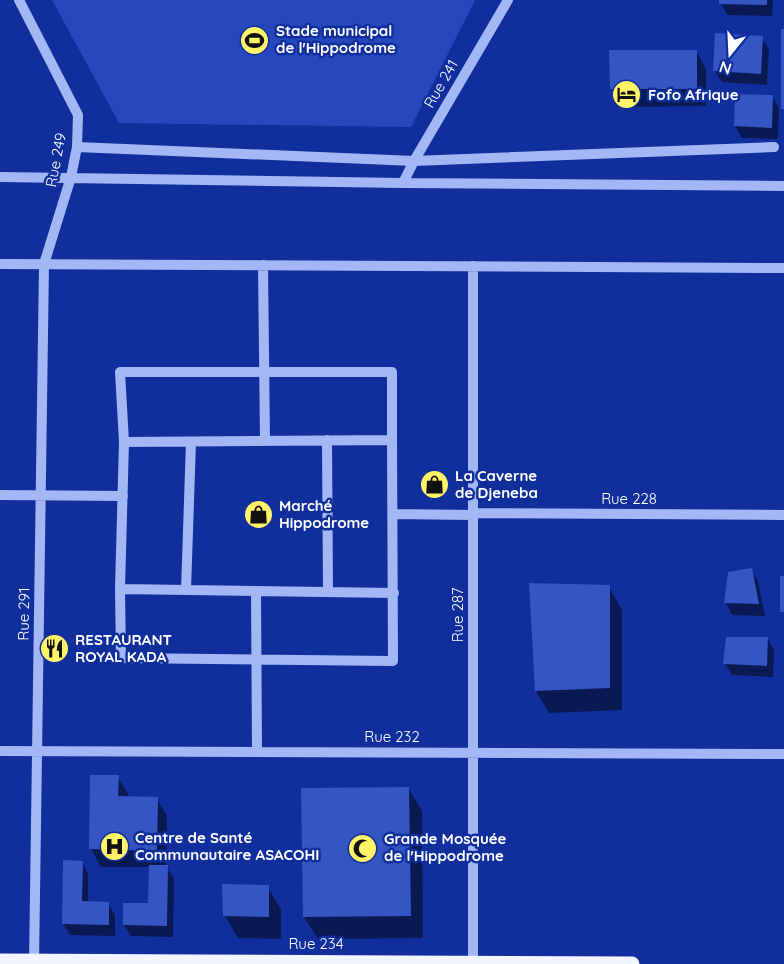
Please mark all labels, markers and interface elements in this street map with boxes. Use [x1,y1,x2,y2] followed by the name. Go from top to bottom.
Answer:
[276,21,396,57] place label: Stade municipal de l'Hippodrome
[239,24,271,56] sports icon: Stade municipal de l'Hippodrome
[700,24,760,84] north arrow
[419,56,462,111] street label: Rue 241
[717,57,734,80] text: N
[611,79,643,111] hotel icon: Fofo Afrique
[648,85,739,104] place label: Fofo Afrique
[41,131,70,189] street label: Rue 249
[455,466,538,502] place label: La Caverne de Djeneba
[418,469,450,501] shop icon: La Caverne de Djeneba
[601,489,657,508] street label: Rue 228
[279,496,369,532] place label: Marché Hippodrome
[242,499,274,531] shop icon: Marché Hippodrome
[14,587,33,641] street label: Rue 291
[448,587,467,642] street label: Rue 287
[75,630,172,666] place label: RESTAURANT ROYAL KADA
[38,633,70,665] restaurant icon: RESTAURANT ROYAL KADA
[364,727,420,746] street label: Rue 232
[135,828,319,864] place label: Centre de Santé Communautaire ASACOHI
[384,829,507,865] place label: Grande Mosquée de l'Hippodrome
[98,831,130,863] hospital icon: Centre de Santé Communautaire ASACOHI
[347,832,379,864] mosque icon: Grande Mosquée de l'Hippodrome
[288,934,344,953] street label: Rue 234

